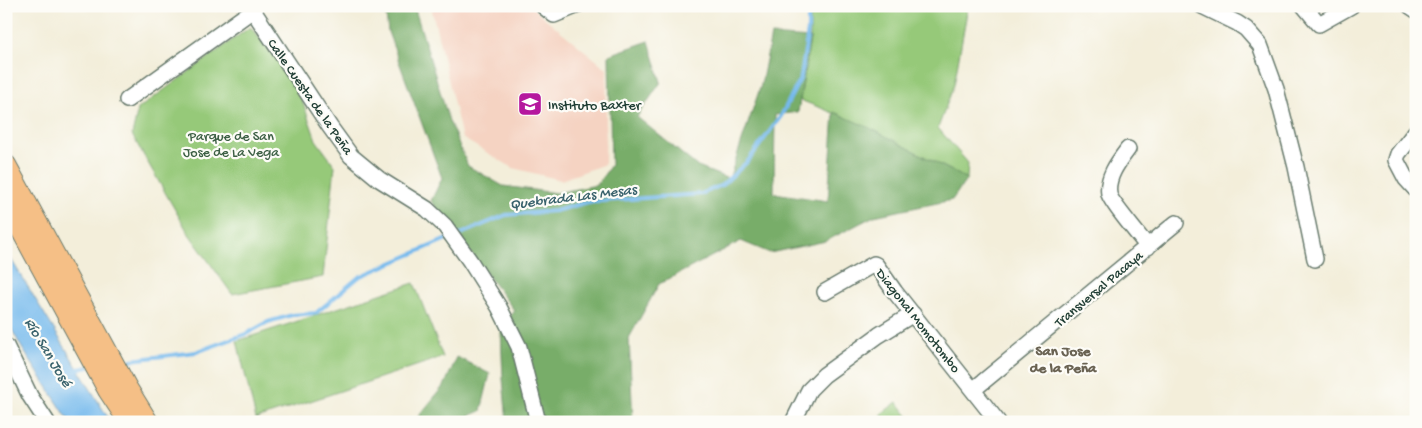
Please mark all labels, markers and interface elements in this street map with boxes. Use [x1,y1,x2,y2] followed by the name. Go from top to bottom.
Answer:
[262,36,356,160] street label: Calle Cuesta de la Peña
[517,91,543,117] school or university icon: Instituto Baxter
[548,98,642,115] place label: Instituto Baxter
[183,129,280,162] park label: Parque de San Jose de La Vega
[509,181,639,215] water label: Quebrada Las Mesas
[1051,247,1148,333] street label: Transversal Pacaya
[870,265,963,377] street label: Diagonal Momotombo
[20,315,76,392] water label: Río San José
[1030,343,1097,378] district label: San Jose de la Peña

